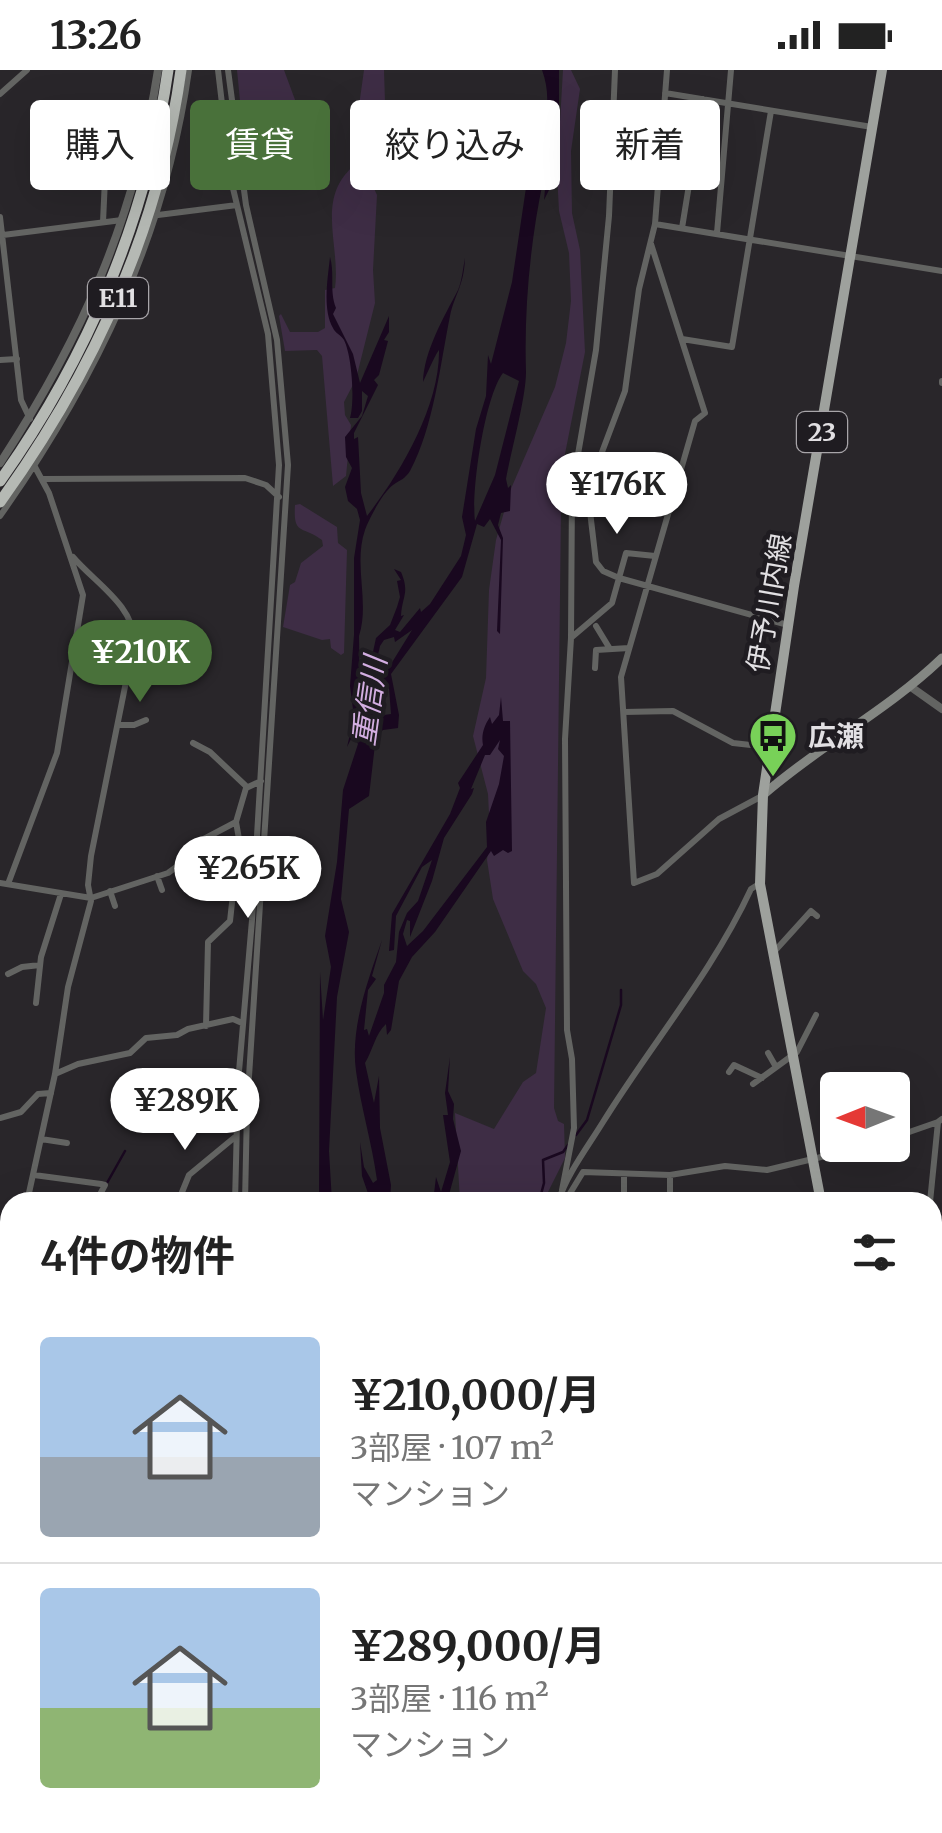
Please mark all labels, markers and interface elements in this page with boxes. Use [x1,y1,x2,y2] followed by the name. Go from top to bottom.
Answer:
[50,12,142,59] text: 13:26
[30,100,170,190] chip: 購入
[190,100,330,190] chip: 賃貸
[350,100,560,190] chip: 絞り込み
[580,100,720,190] chip: 新着
[88,278,148,318] road number: E11
[797,412,847,452] road number: 23
[547,452,687,537] pin: ¥176K
[568,464,666,504] text: ¥176K
[739,531,799,675] street label: 伊予川内線
[70,620,210,705] pin: ¥210K
[90,632,190,672] text: ¥210K
[344,651,394,748] water label: 重信川
[747,710,799,778] bus stop icon: 広瀬
[808,718,864,754] place label: 広瀬
[178,836,318,921] pin: ¥265K
[196,848,300,888] text: ¥265K
[115,1068,255,1153] pin: ¥289K
[820,1072,910,1162] north arrow
[820,1072,910,1162] map controls
[132,1080,238,1120] text: ¥289K
[847,1225,902,1280] icon: filters
[40,1230,235,1282] text: 4件の物件
[350,1369,601,1421] text: ¥210,000/月
[120,1377,240,1497] icon: home
[350,1428,554,1468] text: 3部屋 · 107 m²
[350,1474,510,1514] text: マンション
[350,1620,606,1672] text: ¥289,000/月
[120,1628,240,1748] icon: home
[350,1679,549,1719] text: 3部屋 · 116 m²
[350,1725,510,1765] text: マンション

